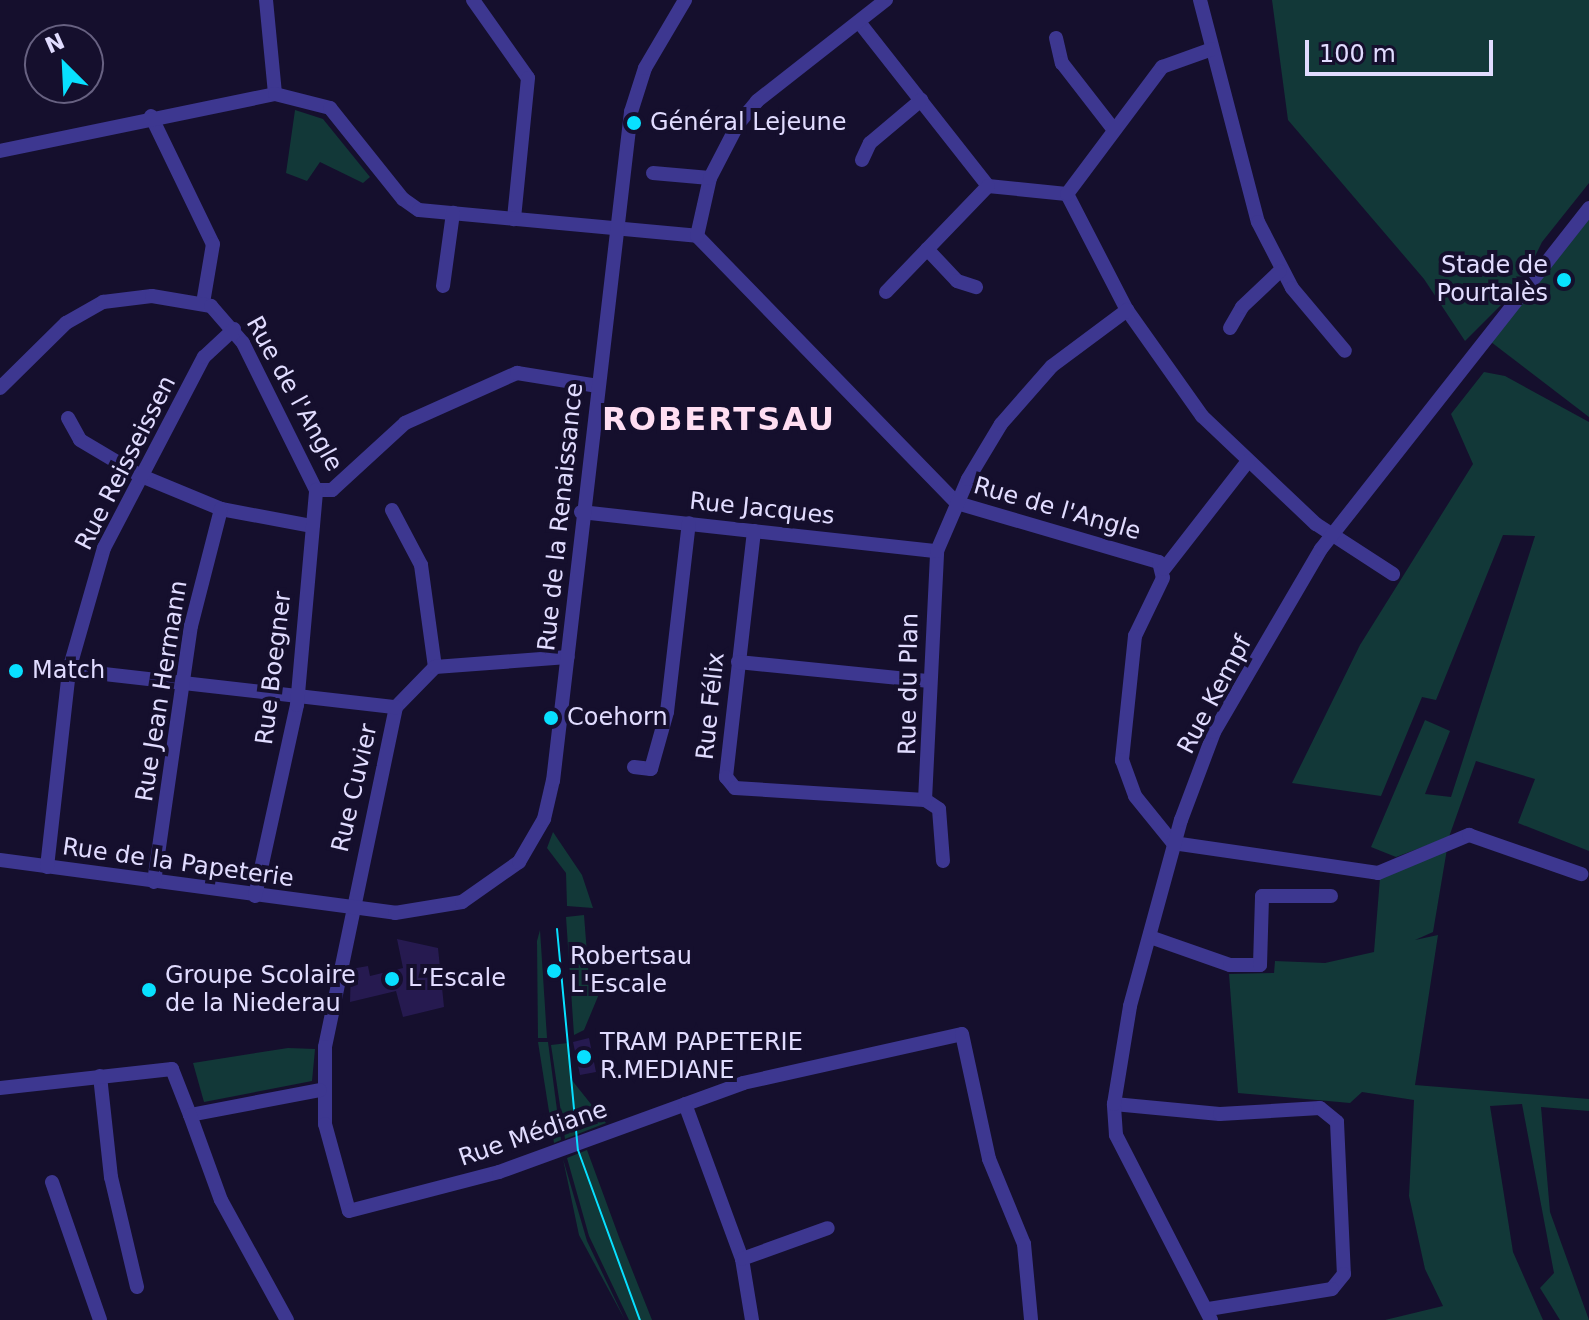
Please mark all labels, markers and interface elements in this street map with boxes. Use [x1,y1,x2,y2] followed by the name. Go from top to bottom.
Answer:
[24,24,104,104] north arrow
[1309,24,1497,74] scale bar
[41,28,68,59] text: N
[1319,40,1396,68] text: 100 m
[650,109,847,137] place label: Général Lejeune
[625,114,643,132] marker: Général Lejeune
[1437,252,1548,308] place label: Stade de Pourtalès
[1555,271,1573,289] marker: Stade de Pourtalès
[240,312,348,476] street label: Rue de l'Angle
[70,371,182,555] street label: Rue Reisseissen
[533,381,589,653] street label: Rue de la Renaissance
[602,400,836,438] district label: ROBERTSAU
[970,471,1144,547] street label: Rue de l'Angle
[688,487,836,531] street label: Rue Jacques
[130,578,194,804] street label: Rue Jean Hermann
[250,590,298,746] street label: Rue Boegner
[893,613,925,755] street label: Rue du Plan
[1172,631,1258,759] street label: Rue Kempf
[691,651,731,761] street label: Rue Félix
[32,657,105,685] place label: Match
[7,662,25,680] marker: Match
[567,704,668,732] place label: Coehorn
[542,709,560,727] marker: Coehorn
[326,721,384,855] street label: Rue Cuvier
[60,832,296,894] street label: Rue de la Papeterie
[570,943,692,999] place label: Robertsau L'Escale
[165,962,356,1018] place label: Groupe Scolaire de la Niederau
[545,962,563,980] marker: Robertsau L'Escale
[408,965,506,993] place label: L’Escale
[383,970,401,988] marker: L’Escale
[140,981,158,999] marker: Groupe Scolaire de la Niederau
[600,1029,803,1085] place label: TRAM PAPETERIE R.MEDIANE
[575,1048,593,1066] marker: TRAM PAPETERIE R.MEDIANE
[455,1095,611,1173] street label: Rue Médiane

